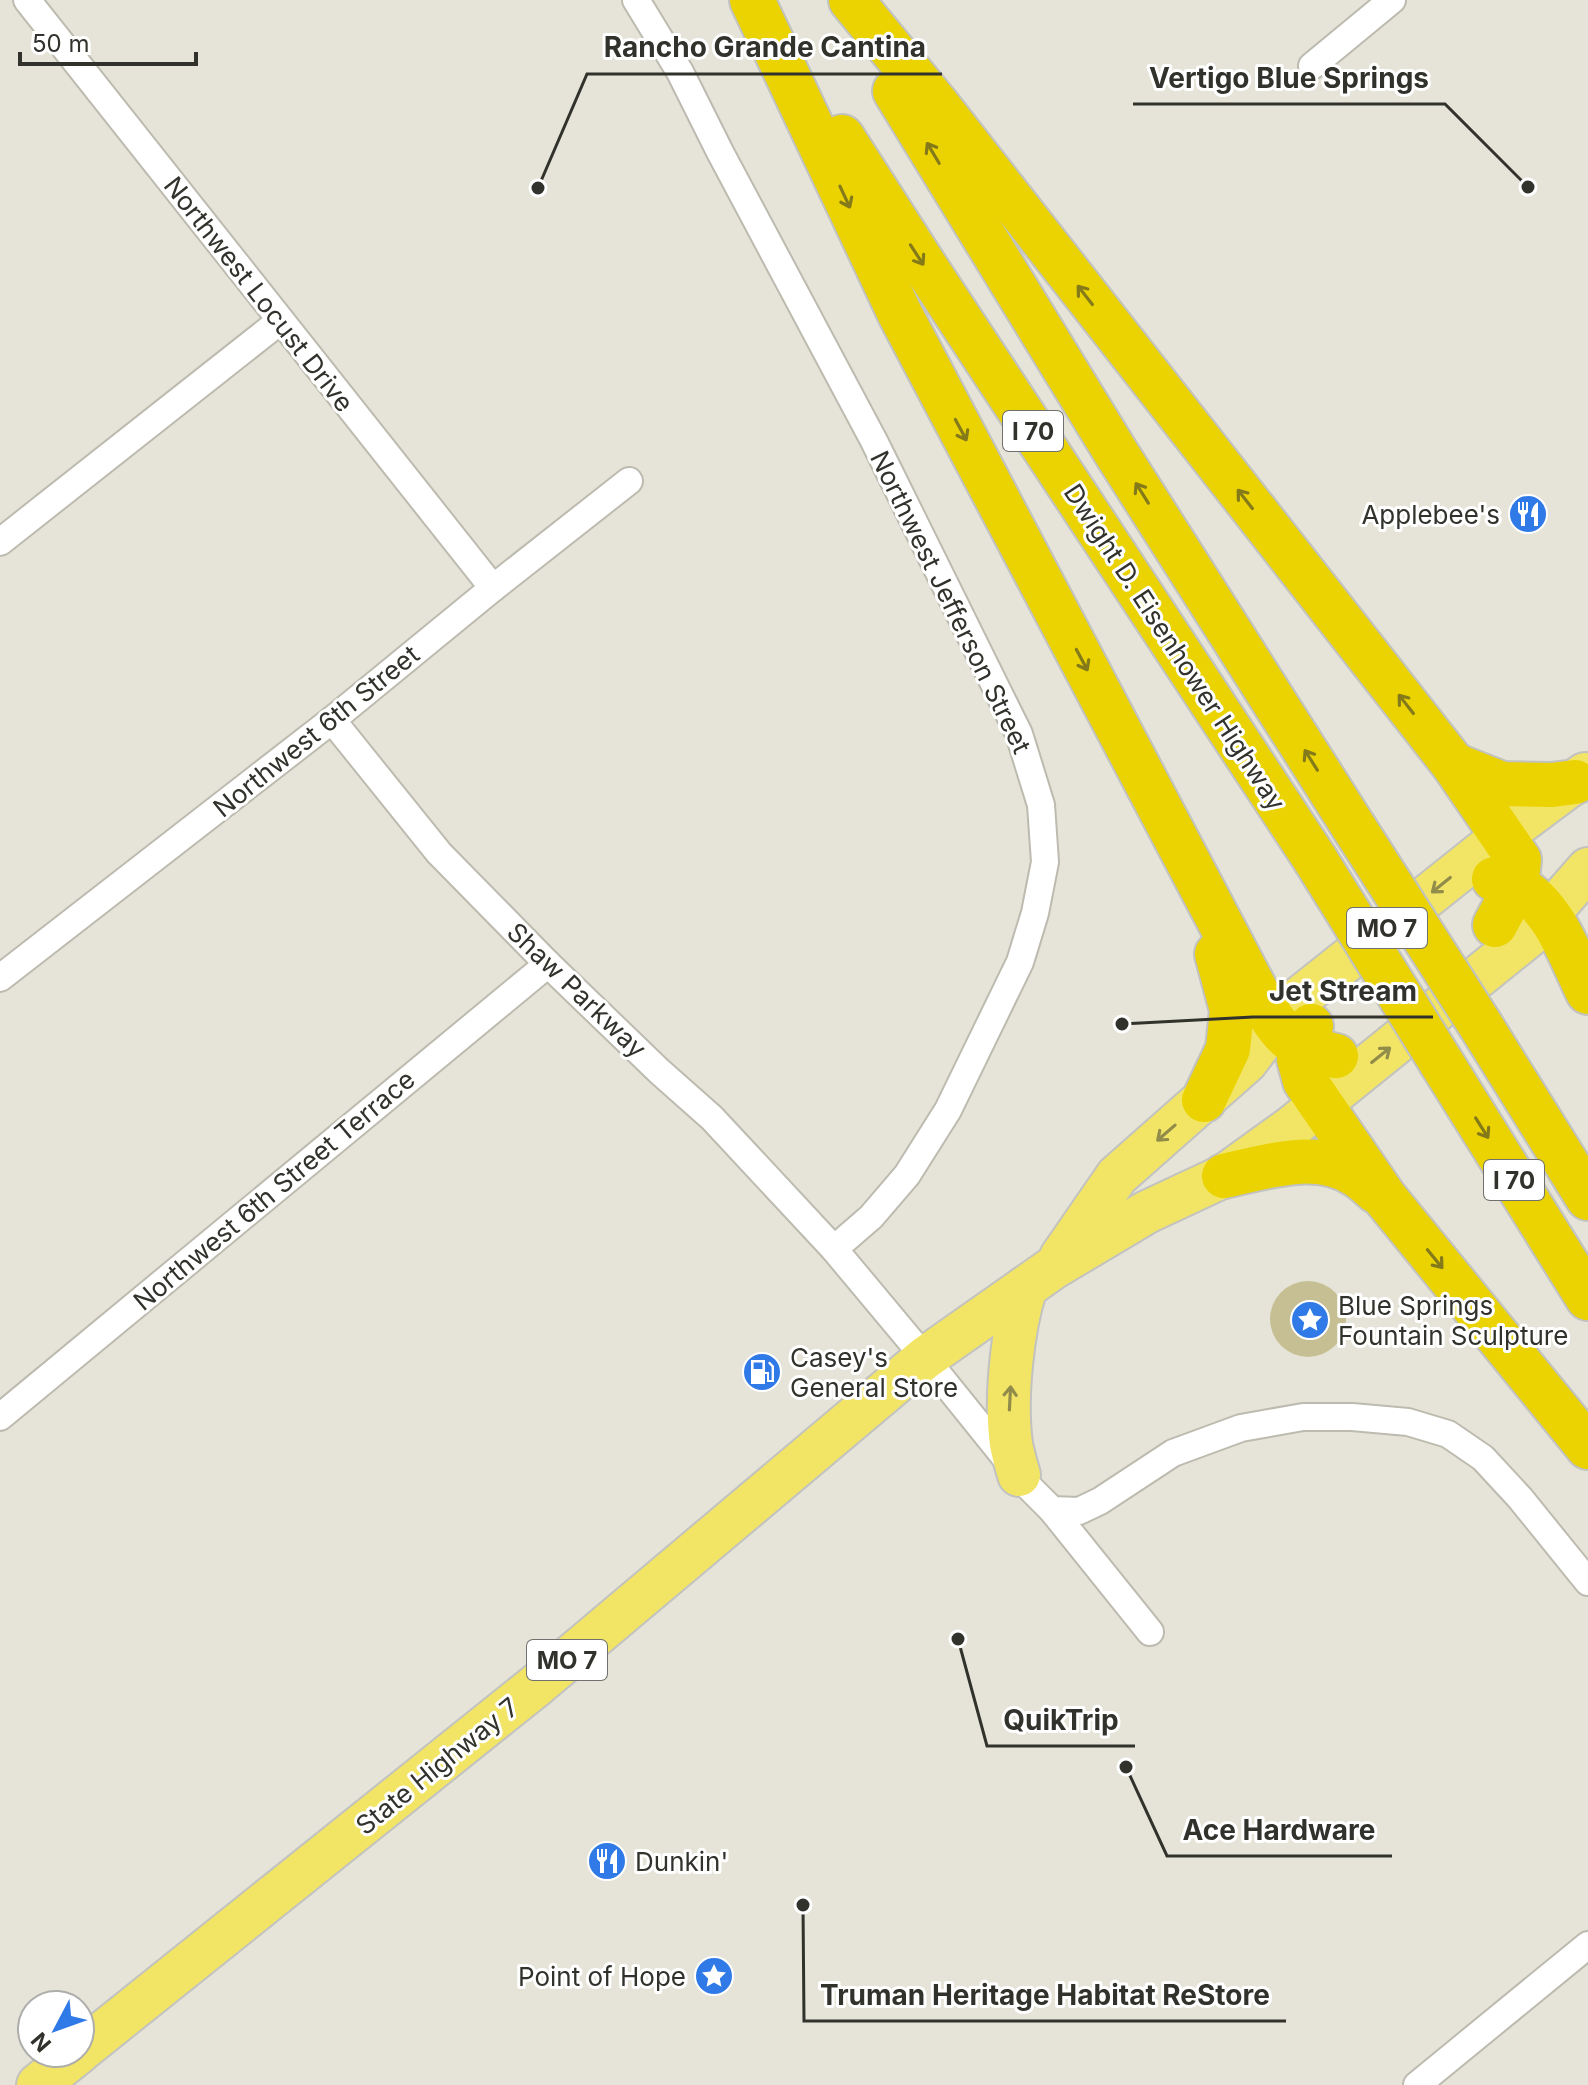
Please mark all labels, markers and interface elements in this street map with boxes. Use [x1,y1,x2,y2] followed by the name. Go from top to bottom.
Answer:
[20,16,196,66] scale bar
[587,22,942,74] callout: Rancho Grande Cantina
[32,29,90,58] text: 50 m
[604,30,926,64] text: Rancho Grande Cantina
[1133,52,1445,104] callout: Vertigo Blue Springs
[1149,61,1429,95] text: Vertigo Blue Springs
[924,142,941,164] one-way arrow
[158,170,360,418] street label: Northwest Locust Drive
[838,185,853,209] one-way arrow
[909,243,926,265] one-way arrow
[1076,285,1094,306] one-way arrow
[1003,411,1063,451] road number: I 70
[953,417,969,441] one-way arrow
[864,446,1038,758] street label: Northwest Jefferson Street
[1058,478,1292,816] street label: Dwight D. Eisenhower Highway
[1134,483,1151,505] one-way arrow
[1237,489,1254,510] one-way arrow
[1507,493,1549,535] restaurant icon: Applebee's
[1361,499,1500,530] place label: Applebee's
[207,639,425,823] street label: Northwest 6th Street
[1074,648,1090,671] one-way arrow
[1397,694,1414,715] one-way arrow
[1303,749,1319,772] one-way arrow
[1431,876,1452,893] one-way arrow
[1347,908,1427,948] road number: MO 7
[501,916,653,1064] street label: Shaw Parkway
[1253,965,1433,1017] callout: Jet Stream
[1269,974,1417,1008] text: Jet Stream
[1370,1046,1391,1064] one-way arrow
[127,1063,421,1317] street label: Northwest 6th Street Terrace
[1475,1116,1491,1139] one-way arrow
[1157,1124,1177,1142] one-way arrow
[1484,1160,1544,1200] road number: I 70
[1426,1248,1443,1269] one-way arrow
[1338,1290,1568,1351] place label: Blue Springs Fountain Sculpture
[1289,1299,1331,1341] place icon: Blue Springs Fountain Sculpture
[790,1342,958,1403] place label: Casey's General Store
[741,1351,783,1393] fuel station icon: Casey's General Store
[1003,1385,1018,1412] one-way arrow
[527,1640,607,1680] road number: MO 7
[350,1691,524,1841] street label: State Highway 7
[987,1694,1135,1746] callout: QuikTrip
[1003,1703,1119,1737] text: QuikTrip
[1167,1804,1392,1856] callout: Ace Hardware
[1183,1813,1375,1847] text: Ace Hardware
[586,1840,628,1882] restaurant icon: Dunkin'
[635,1846,728,1877] place label: Dunkin'
[693,1955,735,1997] place icon: Point of Hope
[518,1961,686,1992] place label: Point of Hope
[804,1969,1286,2021] callout: Truman Heritage Habitat ReStore
[820,1978,1270,2012] text: Truman Heritage Habitat ReStore
[16,1989,96,2069] north arrow
[26,2027,56,2057] text: N

